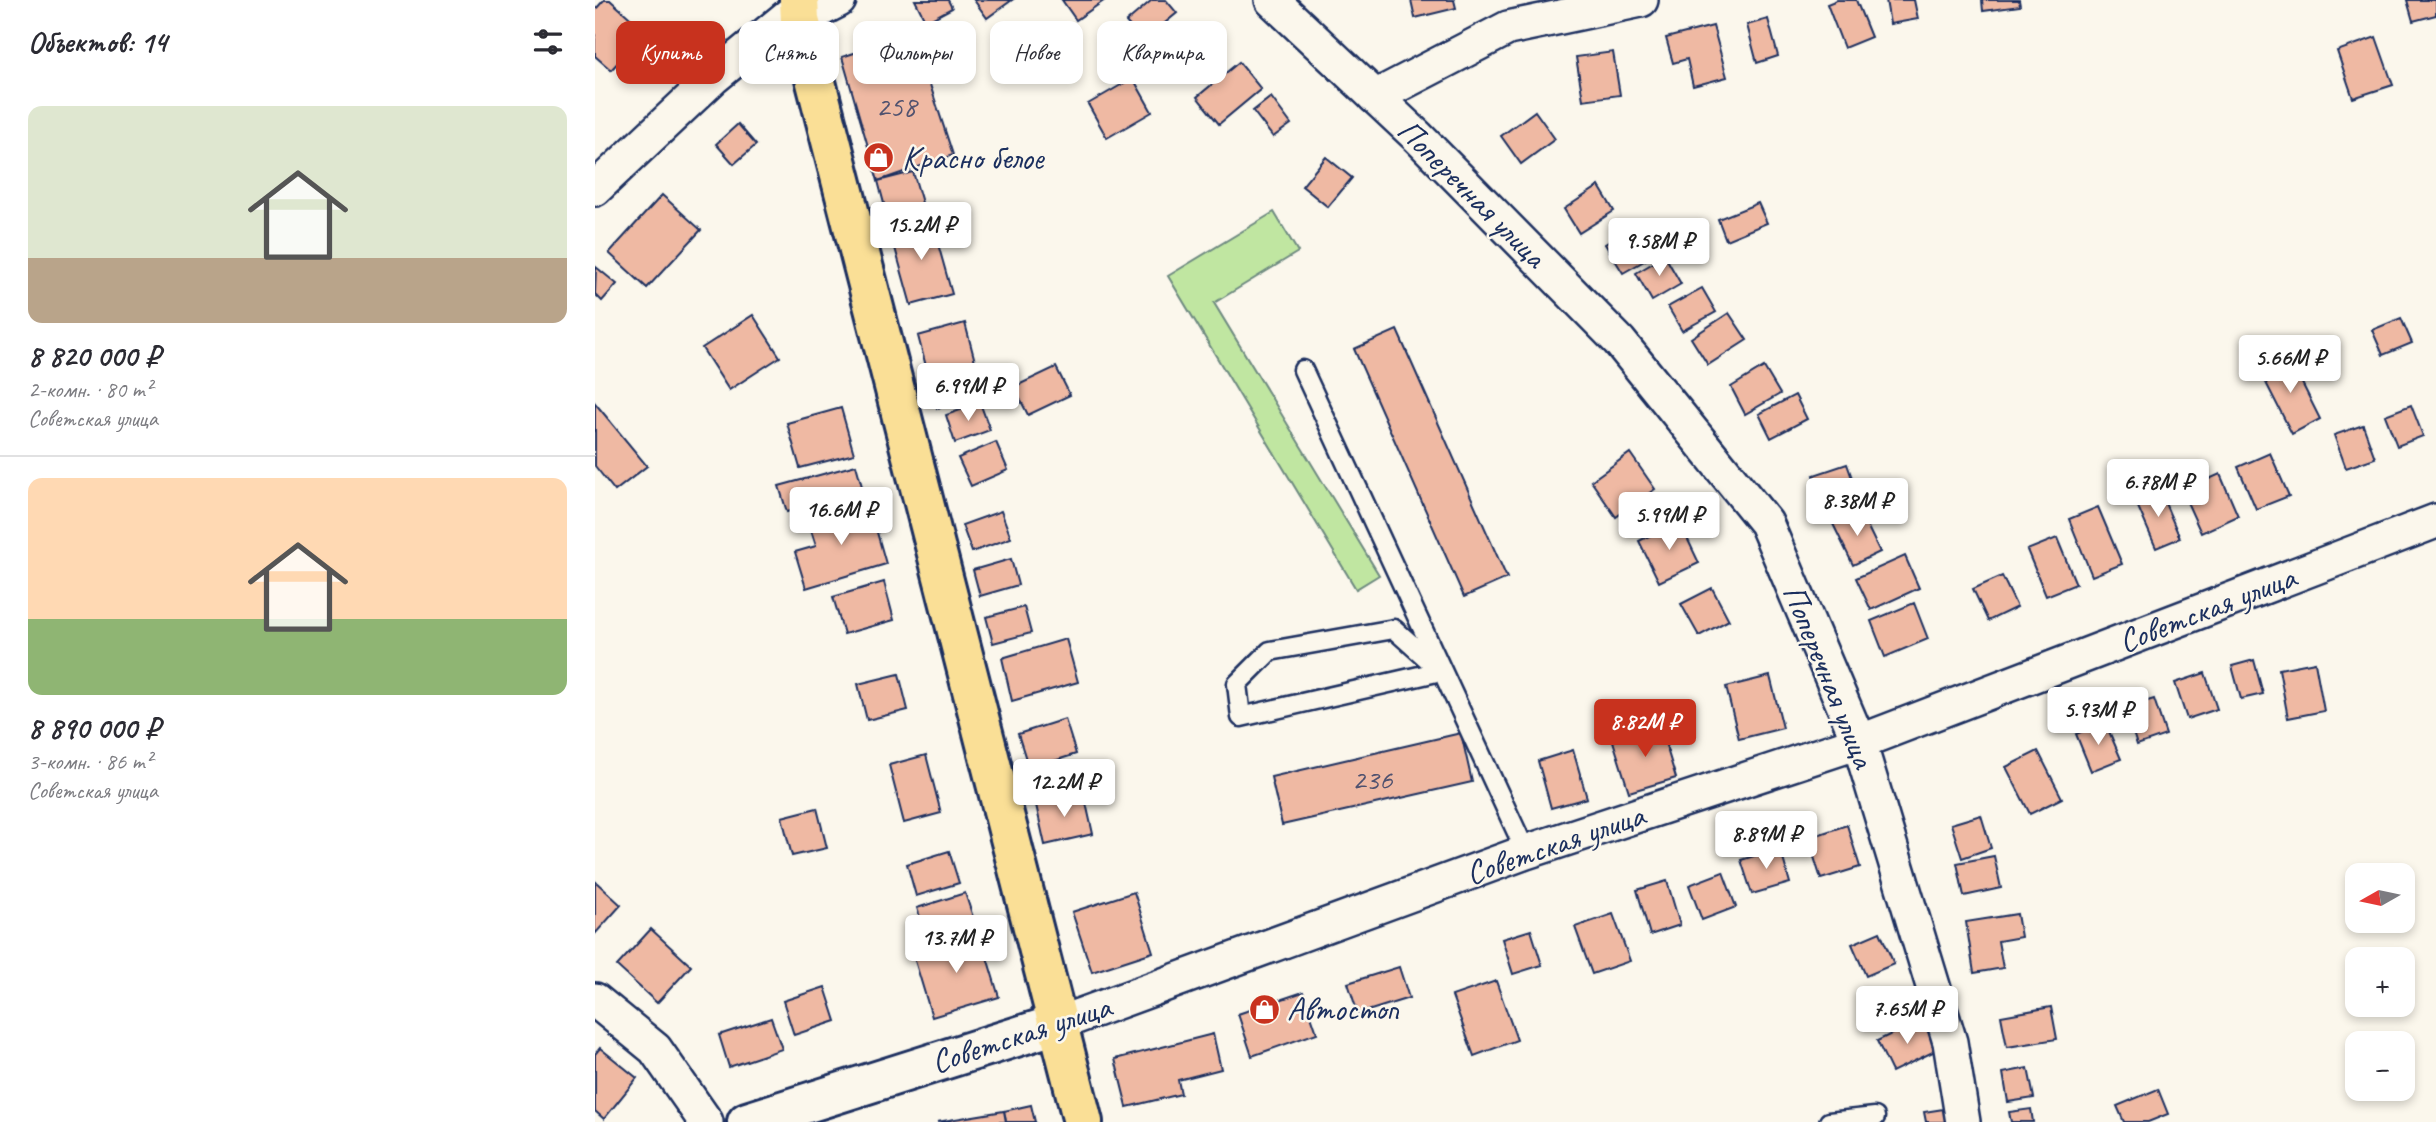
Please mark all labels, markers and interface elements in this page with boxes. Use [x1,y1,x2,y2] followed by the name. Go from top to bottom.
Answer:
[616,21,725,84] chip: Купить
[739,21,839,84] chip: Снять
[853,21,976,84] chip: Фильтры
[990,21,1083,84] chip: Новое
[1097,21,1227,84] chip: Квартира
[28,23,167,61] text: Объектов: 14
[529,23,567,61] icon: filters
[876,87,919,125] house number: 258
[1389,110,1557,278] street label: Поперечная улица
[902,137,1046,179] place label: Красно белое
[862,141,896,175] shop icon: Красно белое
[235,152,361,278] icon: home
[856,202,986,262] pin: 15.2M ₽
[886,210,956,239] text: 15.2M ₽
[1594,218,1724,278] pin: 9.58M ₽
[1624,226,1694,255] text: 9.58M ₽
[2225,336,2355,395] pin: 5.66M ₽
[28,337,160,375] text: 8 820 000 ₽
[2255,343,2325,372] text: 5.66M ₽
[903,364,1033,423] pin: 6.99M ₽
[933,371,1003,400] text: 6.99M ₽
[28,375,152,404] text: 2-комн. · 80 m²
[28,404,158,433] text: Советская улица
[2093,460,2223,519] pin: 6.78M ₽
[2123,467,2193,496] text: 6.78M ₽
[1792,478,1922,538] pin: 8.38M ₽
[1822,486,1892,515] text: 8.38M ₽
[776,488,906,547] pin: 16.6M ₽
[1604,492,1734,552] pin: 5.99M ₽
[806,495,876,524] text: 16.6M ₽
[1635,500,1703,529] text: 5.99M ₽
[235,524,361,650] icon: home
[2113,555,2304,662] street label: Советская улица
[1773,578,1885,775] street label: Поперечная улица
[2033,688,2163,747] pin: 5.93M ₽
[2063,695,2133,724] text: 5.93M ₽
[1580,700,1710,759] pin: 8.82M ₽
[1610,707,1680,736] text: 8.82M ₽
[28,709,159,747] text: 8 890 000 ₽
[28,747,152,776] text: 3-комн. · 86 m²
[999,760,1129,819] pin: 12.2M ₽
[1352,760,1394,798] house number: 236
[1029,767,1099,796] text: 12.2M ₽
[28,776,158,805] text: Советская улица
[1460,793,1652,894] street label: Советская улица
[1701,812,1831,871] pin: 8.89M ₽
[1731,819,1801,848] text: 8.89M ₽
[2345,863,2415,933] north arrow
[2345,863,2415,1101] map controls
[891,916,1021,975] pin: 13.7M ₽
[921,923,991,952] text: 13.7M ₽
[2345,947,2415,1017] button: +
[926,984,1118,1083] street label: Советская улица
[1842,986,1972,1046] pin: 7.65M ₽
[1287,988,1399,1030] place label: Автостоп
[1247,992,1281,1026] shop icon: Автостоп
[1872,994,1942,1023] text: 7.65M ₽
[2345,1031,2415,1101] button: −

